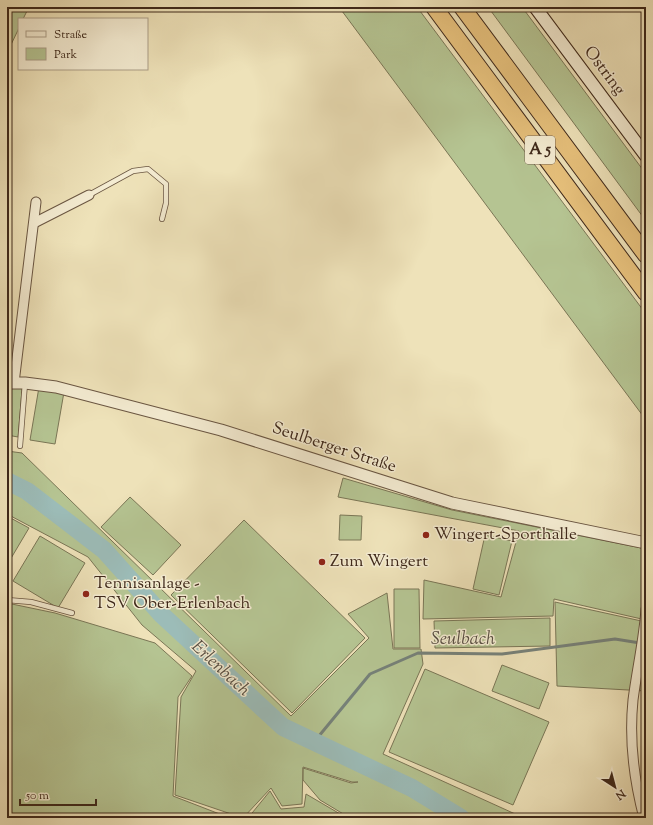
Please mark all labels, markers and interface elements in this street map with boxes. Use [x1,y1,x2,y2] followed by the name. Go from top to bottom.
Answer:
[18,18,148,70] legend
[54,26,88,44] text: Straße
[577,41,631,101] street label: Ostring
[54,46,77,64] text: Park
[525,136,555,164] road number: A 5
[269,417,399,479] street label: Seulberger Straße
[434,523,577,547] place label: Wingert-Sporthalle
[421,530,431,540] marker: Wingert-Sporthalle
[330,550,428,574] place label: Zum Wingert
[317,557,327,567] marker: Zum Wingert
[94,572,250,616] place label: Tennisanlage - TSV Ober-Erlenbach
[81,589,91,599] marker: Tennisanlage - TSV Ober-Erlenbach
[431,627,495,653] water label: Seulbach
[185,635,256,703] water label: Erlenbach
[595,767,635,807] north arrow
[20,781,96,807] scale bar
[612,785,629,803] text: N
[25,787,49,805] text: 50 m

